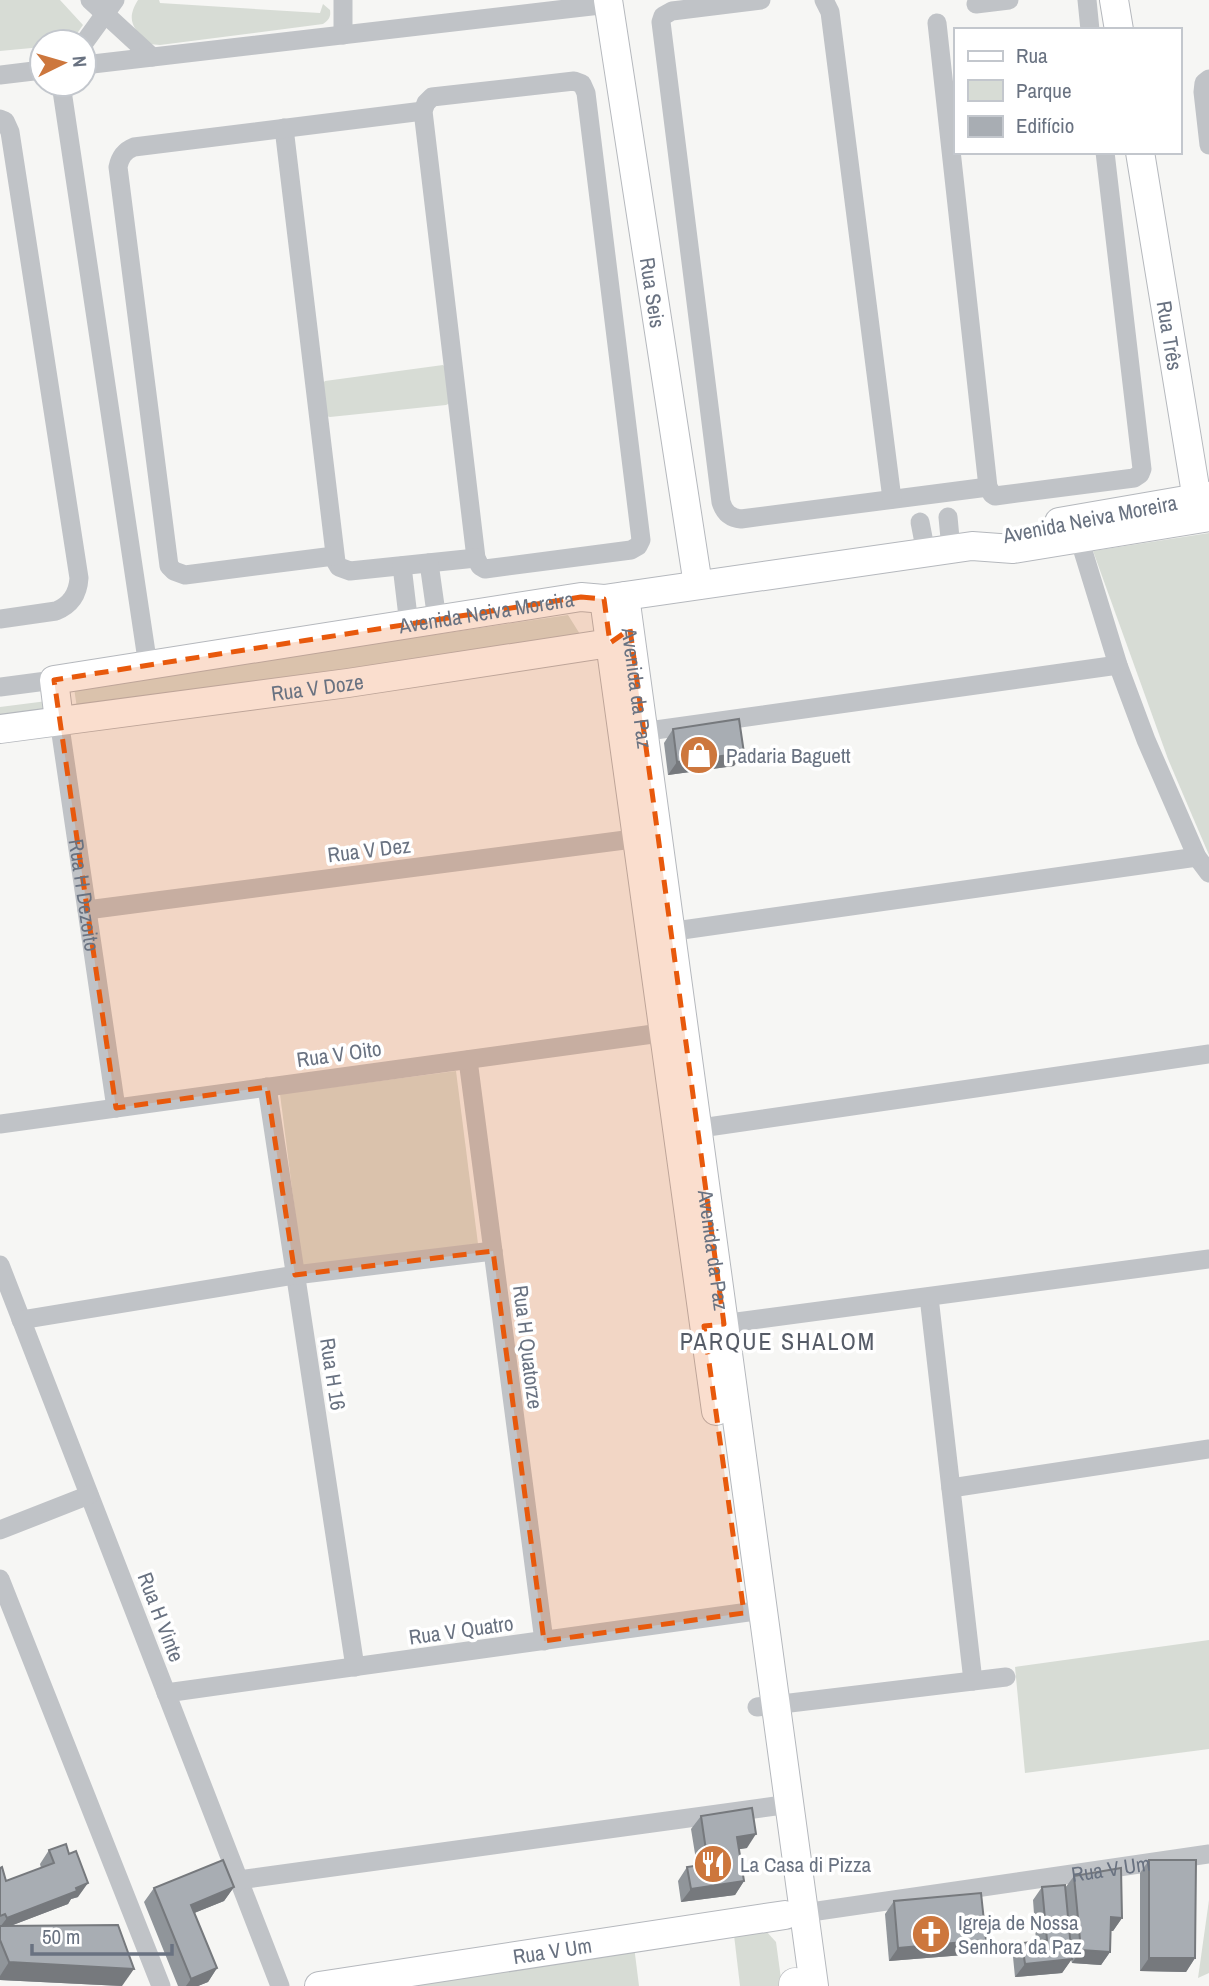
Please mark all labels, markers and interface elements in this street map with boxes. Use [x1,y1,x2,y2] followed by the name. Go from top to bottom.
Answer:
[28,28,98,98] north arrow
[954,28,1181,154] legend
[1016,41,1048,70] text: Rua
[66,55,93,68] text: N
[1016,76,1072,105] text: Parque
[1016,111,1074,140] text: Edifício
[633,255,673,330] street label: Rua Seis
[1150,299,1190,372] street label: Rua Três
[999,488,1180,550] street label: Avenida Neiva Moreira
[396,584,576,640] street label: Avenida Neiva Moreira
[615,625,660,751] street label: Avenida da Paz
[269,666,365,708] street label: Rua V Doze
[678,734,720,776] shop icon: Padaria Baguett
[726,741,851,770] place label: Padaria Baguett
[326,830,412,869] street label: Rua V Dez
[62,837,107,953] street label: Rua H Dezoito
[295,1034,383,1074] street label: Rua V Oito
[691,1187,737,1312] street label: Avenida da Paz
[506,1283,550,1411] street label: Rua H Quatorze
[680,1325,876,1357] district label: PARQUE SHALOM
[313,1336,353,1412] street label: Rua H 16
[131,1568,191,1666] street label: Rua H Vinte
[407,1608,515,1652] street label: Rua V Quatro
[692,1843,734,1885] restaurant icon: La Casa di Pizza
[1069,1848,1152,1888] street label: Rua V Um
[740,1850,872,1879] place label: La Casa di Pizza
[958,1908,1082,1961] place label: Igreja de Nossa Senhora da Paz
[32,1912,172,1956] scale bar
[910,1913,952,1955] church icon: Igreja de Nossa Senhora da Paz
[42,1922,80,1951] text: 50 m
[511,1930,594,1971] street label: Rua V Um

